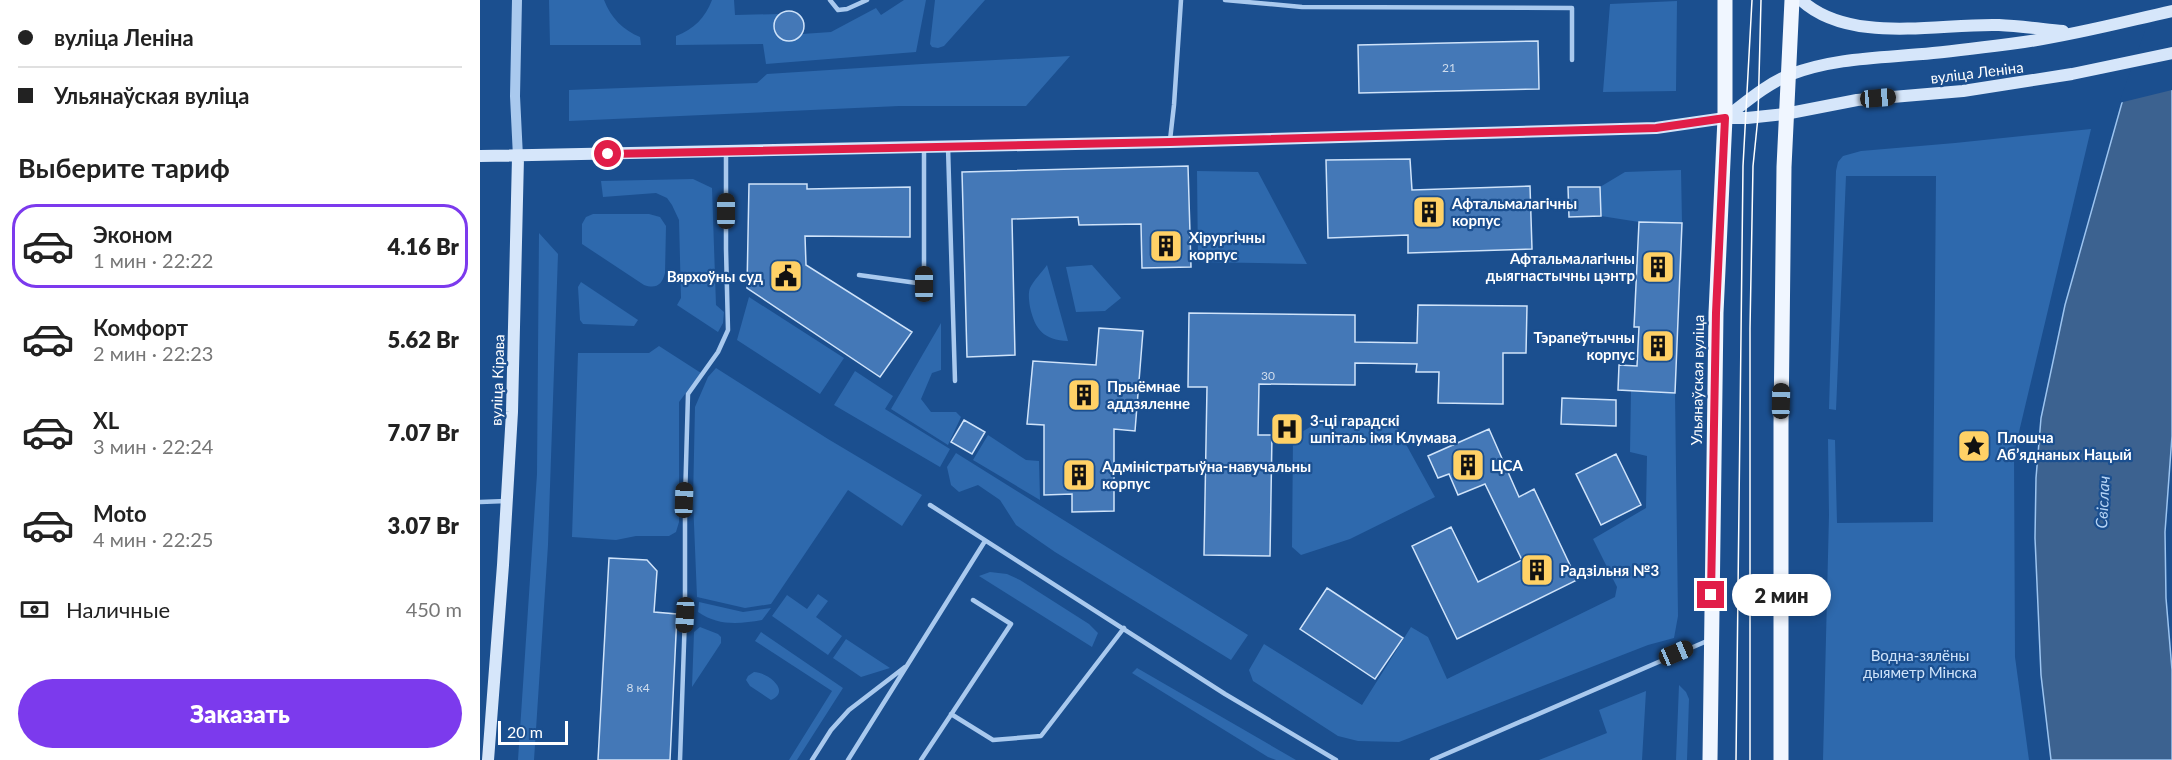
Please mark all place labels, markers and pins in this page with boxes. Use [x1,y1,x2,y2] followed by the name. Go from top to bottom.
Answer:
[1411,194,1447,230] building icon: Афтальмалагічны корпус
[1451,194,1577,229] place label: Афтальмалагічны корпус
[1148,228,1184,264] building icon: Хірургічны корпус
[1189,228,1265,263] place label: Хірургічны корпус
[1486,249,1635,284] place label: Афтальмалагічны дыягнастычны цэнтр
[1640,249,1676,285] building icon: Афтальмалагічны дыягнастычны цэнтр
[768,258,804,294] public building icon: Вярхоўны суд
[667,267,763,285] place label: Вярхоўны суд
[1533,328,1635,363] place label: Тэрапеўтычны корпус
[1640,328,1676,364] building icon: Тэрапеўтычны корпус
[1066,377,1102,413] building icon: Прыёмнае аддзяленне
[1107,377,1190,412] place label: Прыёмнае аддзяленне
[1269,411,1305,447] hospital icon: 3-ці гарадскі шпіталь імя Клумава
[1310,411,1457,446] place label: 3-ці гарадскі шпіталь імя Клумава
[1956,428,1992,464] place icon: Плошча Абʼяднаных Нацый
[1996,428,2132,463] place label: Плошча Абʼяднаных Нацый
[1450,447,1486,483] building icon: ЦСА
[1491,456,1524,474] place label: ЦСА
[1061,457,1097,493] building icon: Адміністратыўна-навучальны корпус
[1101,457,1311,492] place label: Адміністратыўна-навучальны корпус
[1519,552,1555,588] building icon: Радзільня №3
[1560,561,1659,579] place label: Радзільня №3

